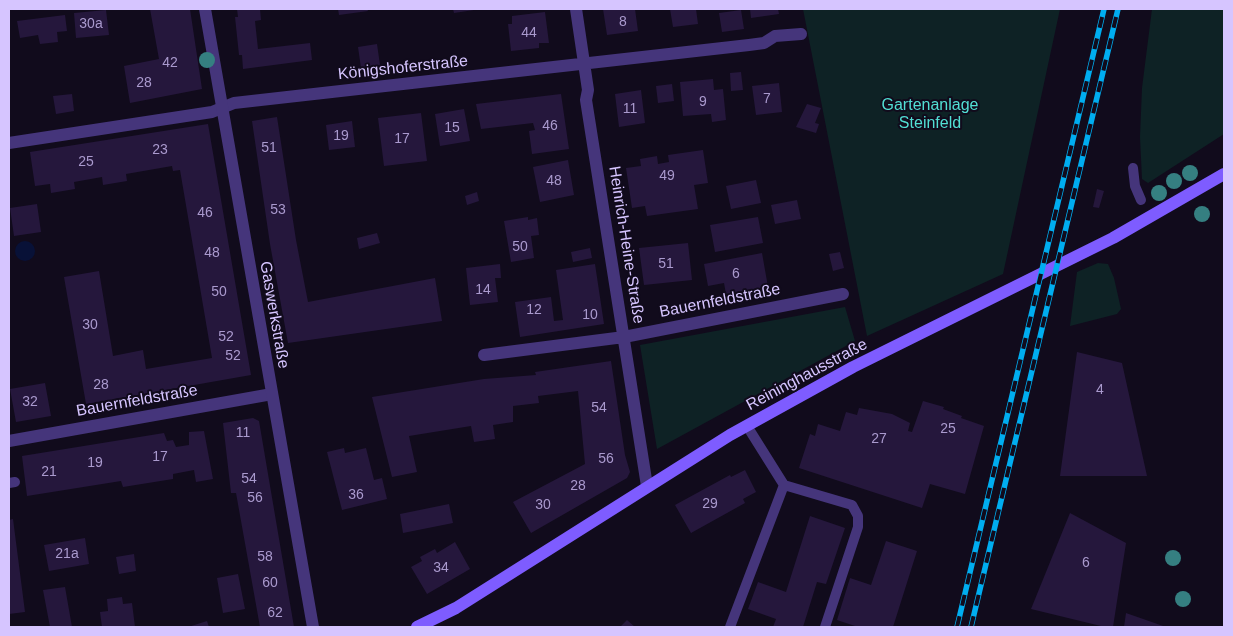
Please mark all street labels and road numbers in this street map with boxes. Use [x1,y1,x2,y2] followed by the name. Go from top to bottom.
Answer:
[337,52,469,84] street label: Königshoferstraße
[604,165,648,325] street label: Heinrich-Heine-Straße
[255,260,293,370] street label: Gaswerkstraße
[658,280,782,322] street label: Bauernfeldstraße
[743,335,871,415] street label: Reininghausstraße
[75,381,199,421] street label: Bauernfeldstraße

